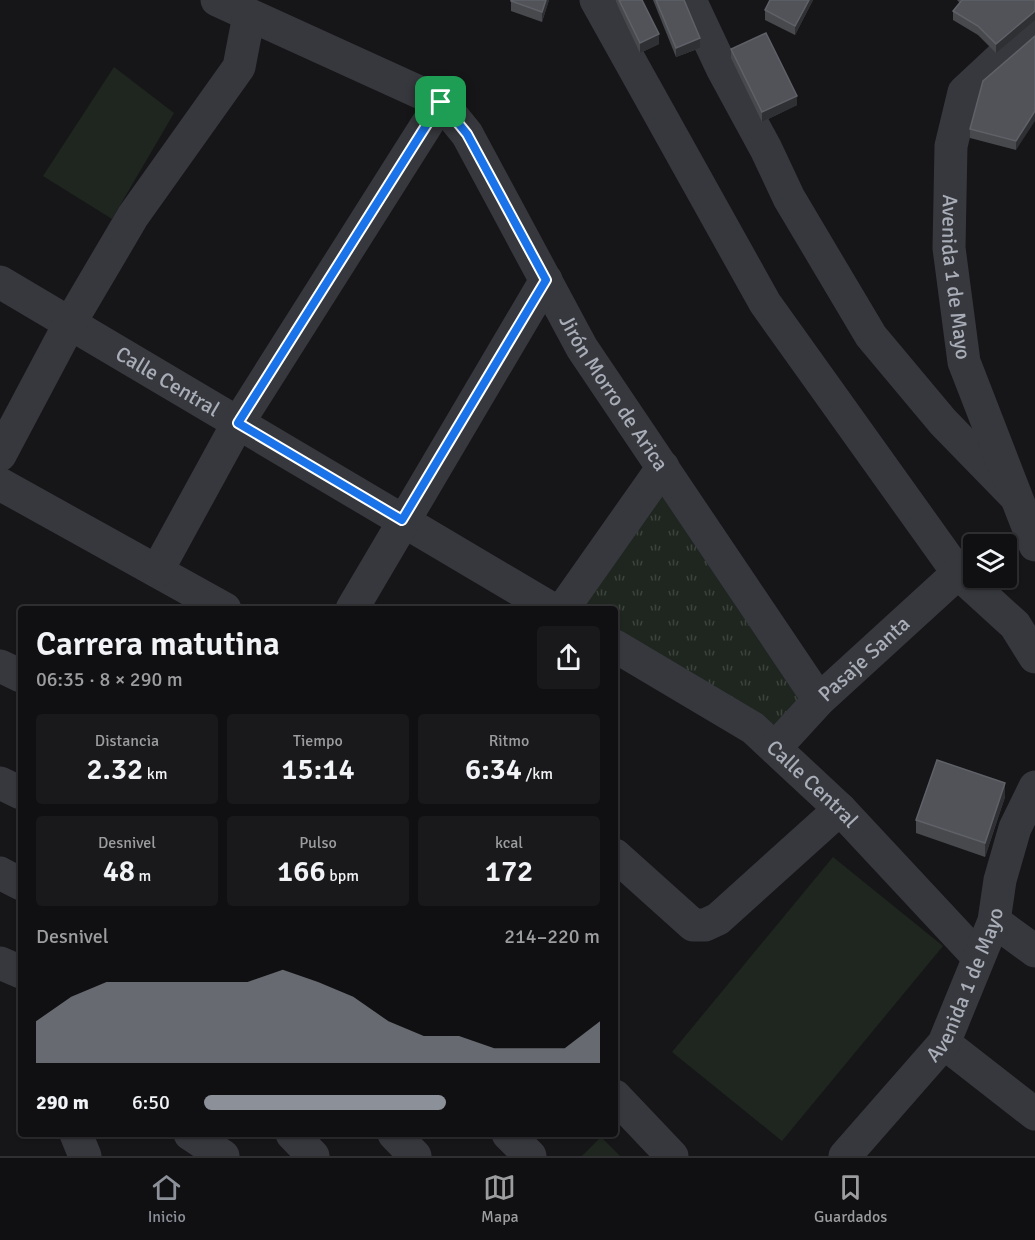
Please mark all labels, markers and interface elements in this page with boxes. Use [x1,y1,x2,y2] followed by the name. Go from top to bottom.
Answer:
[415,76,466,127] pin
[424,85,457,118] icon: arrive
[936,194,977,361] street label: Avenida 1 de Mayo
[553,310,674,476] street label: Jirón Morro de Arica
[111,341,225,422] street label: Calle Central
[963,534,1017,588] map controls
[963,534,1017,588] button: layers
[813,611,915,707] street label: Pasaje Santa
[36,624,280,665] text: Carrera matutina
[537,626,600,689] button: share
[36,667,183,692] text: 06:35 · 8 × 290 m
[95,731,159,751] text: Distancia
[293,731,343,751] text: Tiempo
[489,731,529,751] text: Ritmo
[761,734,864,833] street label: Calle Central
[86,751,143,788] text: 2.32
[281,751,355,788] text: 15:14
[465,751,522,788] text: 6:34
[143,764,168,784] text: km
[522,764,553,784] text: /km
[98,833,156,853] text: Desnivel
[299,833,337,853] text: Pulso
[495,833,523,853] text: kcal
[103,853,135,890] text: 48
[277,853,326,890] text: 166
[485,853,533,890] text: 172
[135,866,151,886] text: m
[326,866,359,886] text: bpm
[920,906,1009,1068] street label: Avenida 1 de Mayo
[36,924,109,949] text: Desnivel
[504,924,600,949] text: 214–220 m
[36,1090,89,1115] text: 290 m
[132,1090,170,1115] text: 6:50
[148,1171,186,1227] tab: Inicio
[481,1171,519,1227] tab: Mapa
[814,1171,887,1227] tab: Guardados

